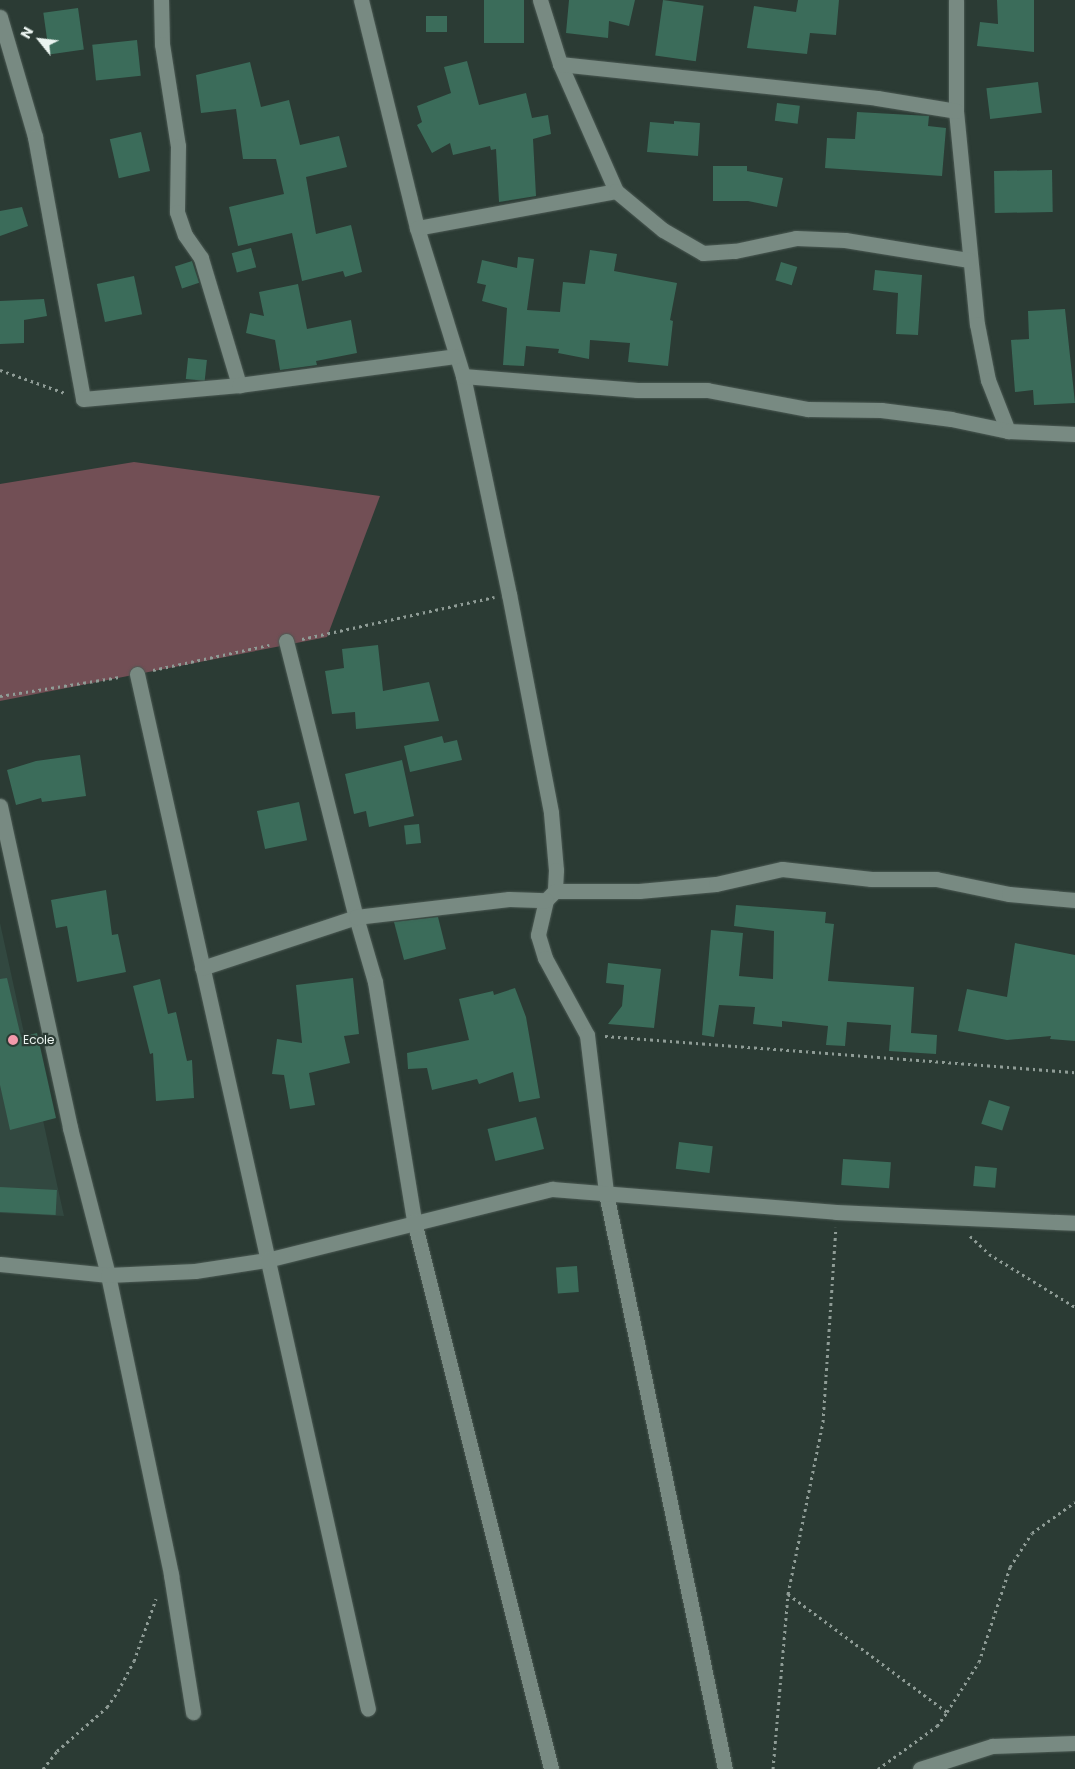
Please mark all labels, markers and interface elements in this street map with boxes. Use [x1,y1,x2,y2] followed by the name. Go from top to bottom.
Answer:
[15,15,65,65] north arrow
[16,23,38,42] text: N
[23,1033,55,1047] place label: Ecole
[7,1034,19,1046] marker: Ecole

